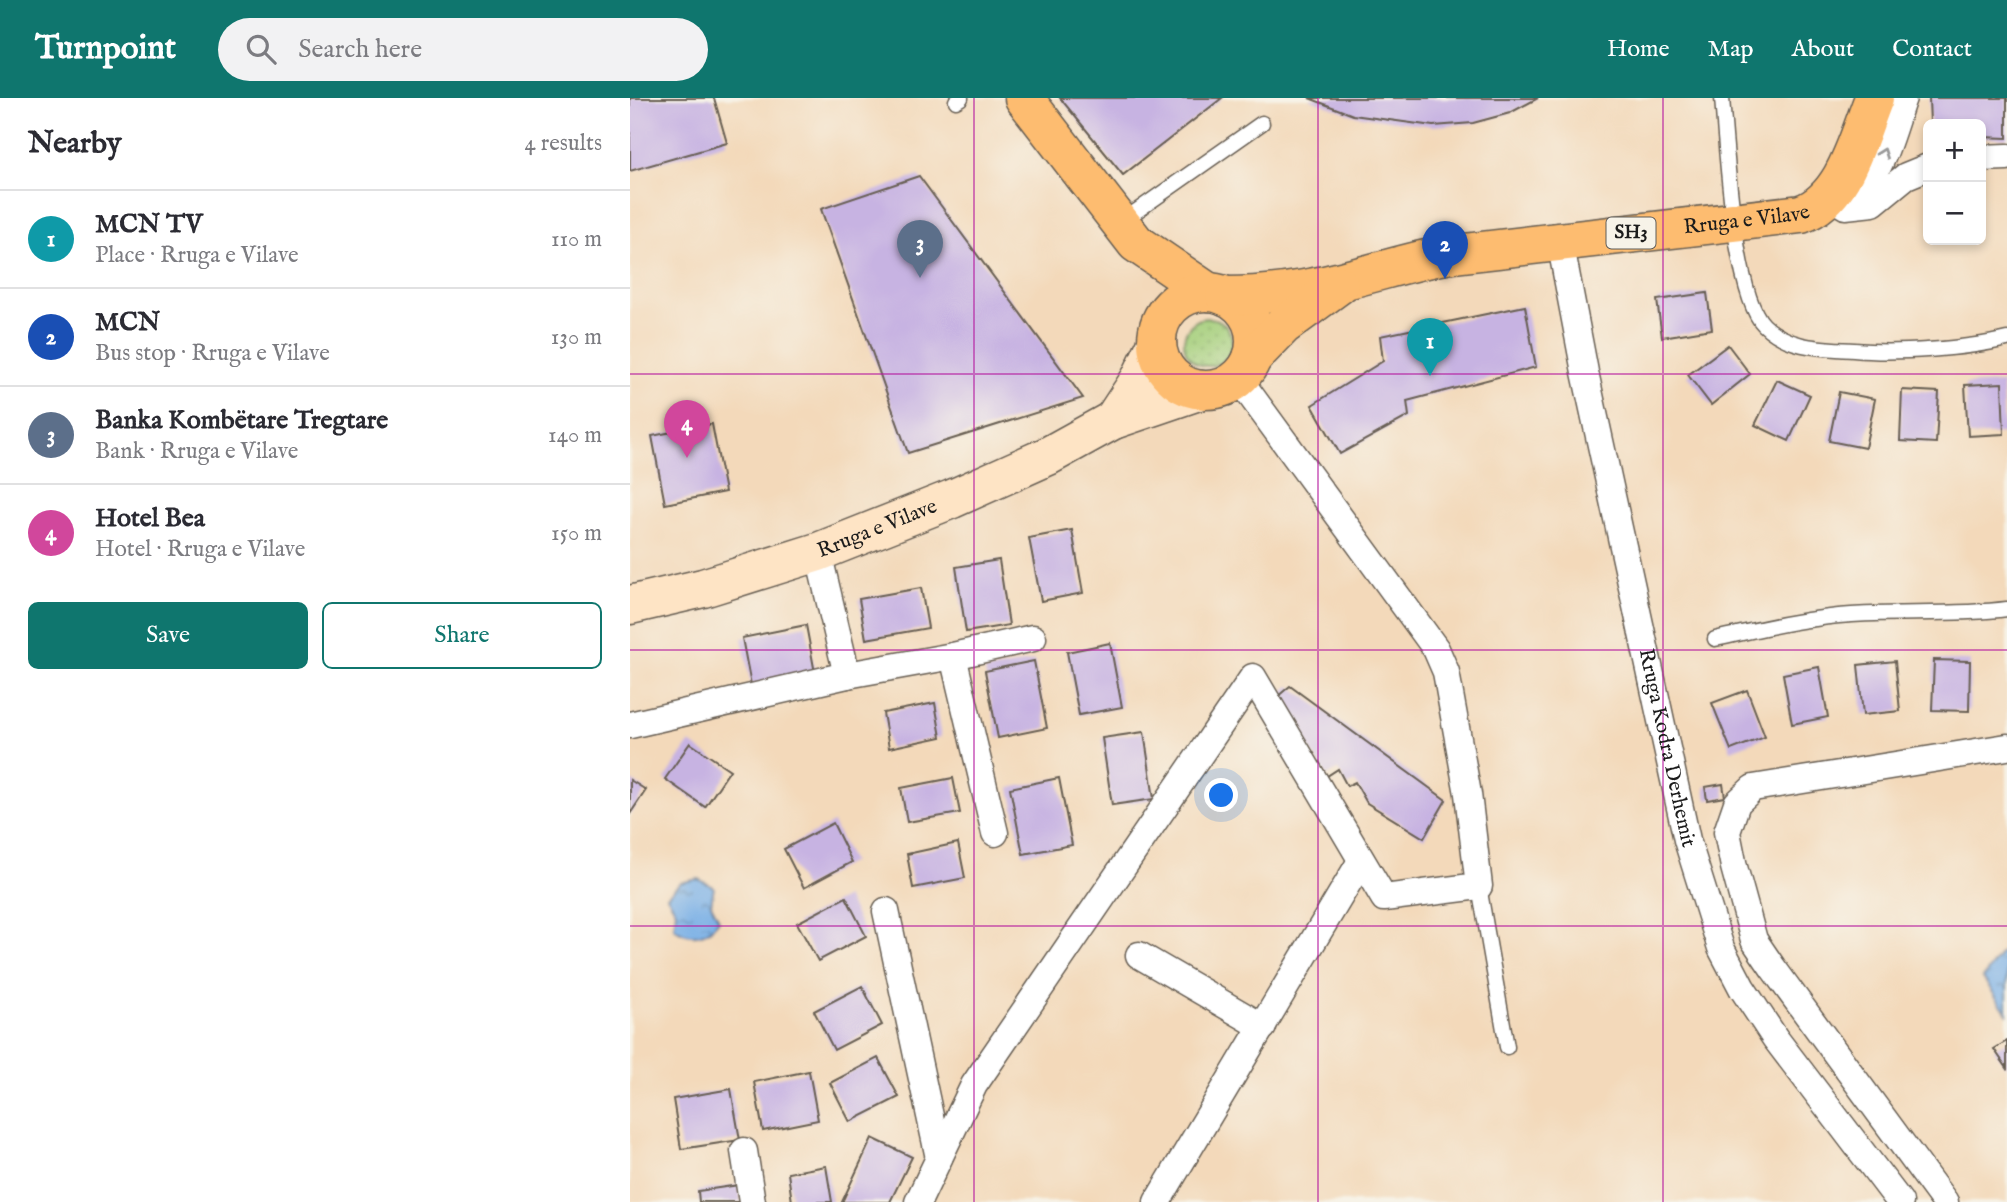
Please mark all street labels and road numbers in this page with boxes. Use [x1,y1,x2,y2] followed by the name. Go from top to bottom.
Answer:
[1682,198,1814,241] street label: Rruga e Vilave
[1606,217,1656,248] road number: SH3
[813,493,941,564] street label: Rruga e Vilave
[1632,646,1702,851] street label: Rruga Kodra Derhemit

